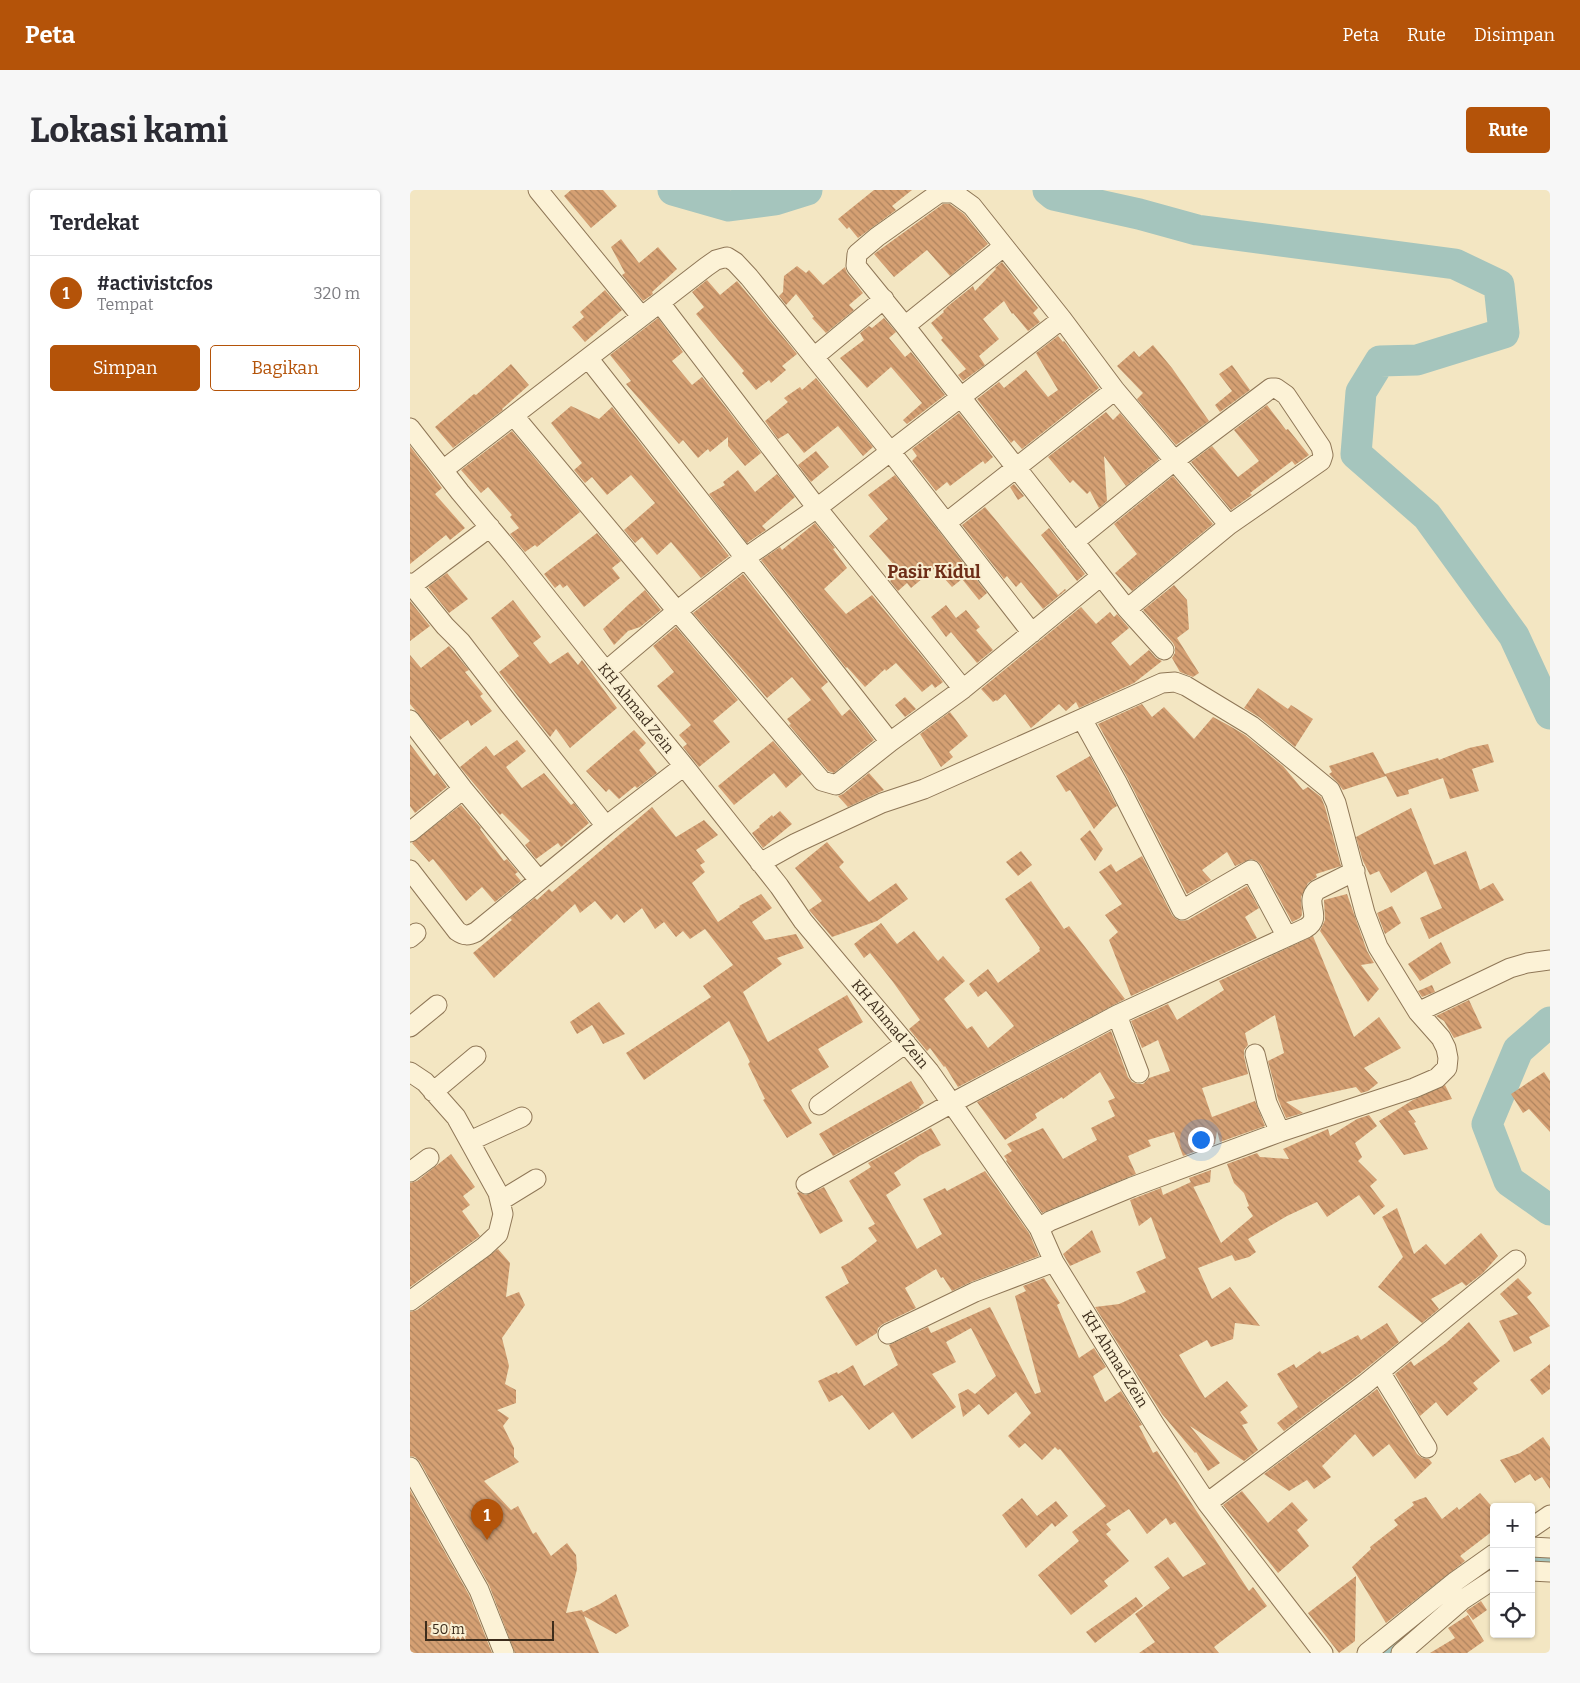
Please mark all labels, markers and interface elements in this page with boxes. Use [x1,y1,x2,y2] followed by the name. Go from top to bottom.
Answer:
[25,21,75,49] text: Peta
[1343,24,1379,46] text: Peta
[1407,24,1446,46] text: Rute
[1474,24,1555,46] text: Disimpan
[1466,107,1550,153] button: Rute
[30,109,228,151] text: Lokasi kami
[50,210,139,236] text: Terdekat
[97,272,213,295] text: #activistcfos
[63,284,69,303] text: 1
[313,284,360,303] text: 320 m
[97,295,154,314] text: Tempat
[50,345,200,391] button: Simpan
[210,345,360,391] button: Bagikan
[887,561,981,583] district label: Pasir Kidul
[594,659,678,757] street label: KH Ahmad Zein
[848,976,933,1072] street label: KH Ahmad Zein
[1188,1127,1214,1153] your location
[1078,1307,1152,1411] street label: KH Ahmad Zein
[471,1499,503,1540] pin: 1
[1490,1503,1535,1638] map controls
[1490,1503,1535,1548] button: +
[1490,1548,1535,1593] button: −
[1490,1593,1535,1638] button: locate
[425,1618,554,1641] scale bar
[432,1621,465,1638] text: 50 m

